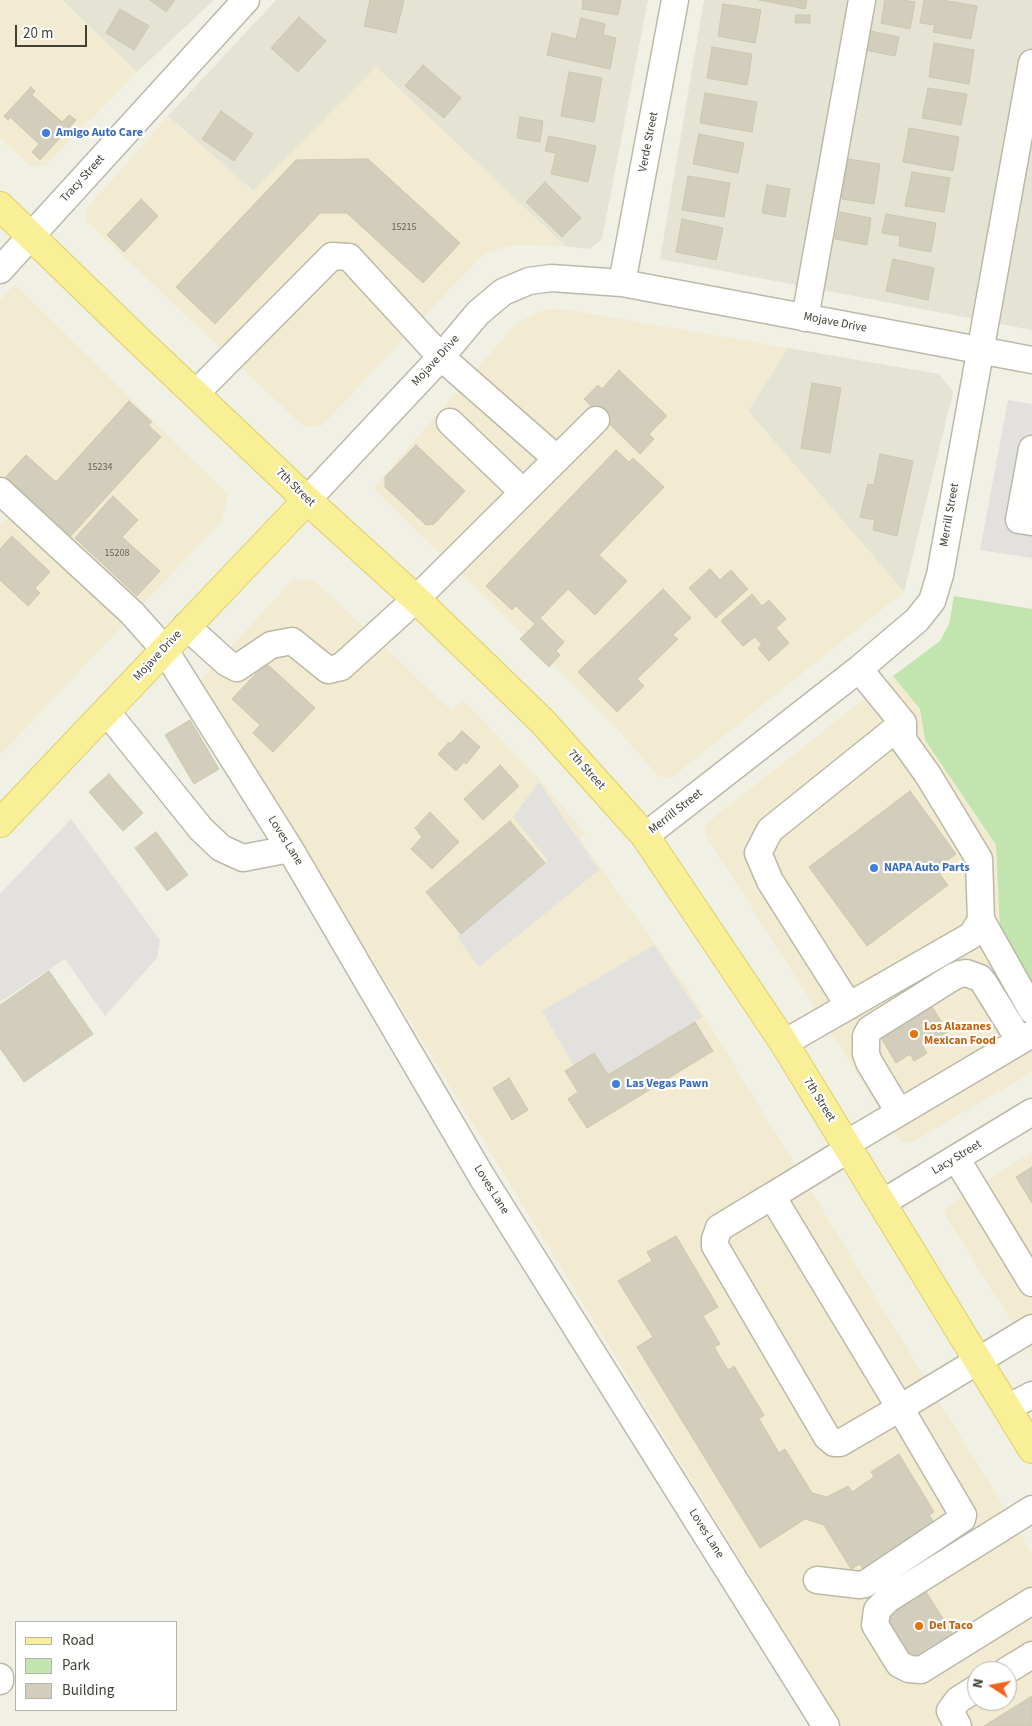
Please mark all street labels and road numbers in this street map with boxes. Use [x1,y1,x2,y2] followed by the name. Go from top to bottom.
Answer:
[636,111,662,173] street label: Verde Street
[58,152,108,206] street label: Tracy Street
[802,310,868,336] street label: Mojave Drive
[409,332,463,390] street label: Mojave Drive
[272,466,318,510] street label: 7th Street
[937,482,963,548] street label: Merrill Street
[131,628,185,684] street label: Mojave Drive
[564,747,608,793] street label: 7th Street
[646,786,706,838] street label: Merrill Street
[264,814,306,868] street label: Loves Lane
[800,1075,838,1125] street label: 7th Street
[930,1138,984,1178] street label: Lacy Street
[470,1163,512,1217] street label: Loves Lane
[685,1507,727,1561] street label: Loves Lane

